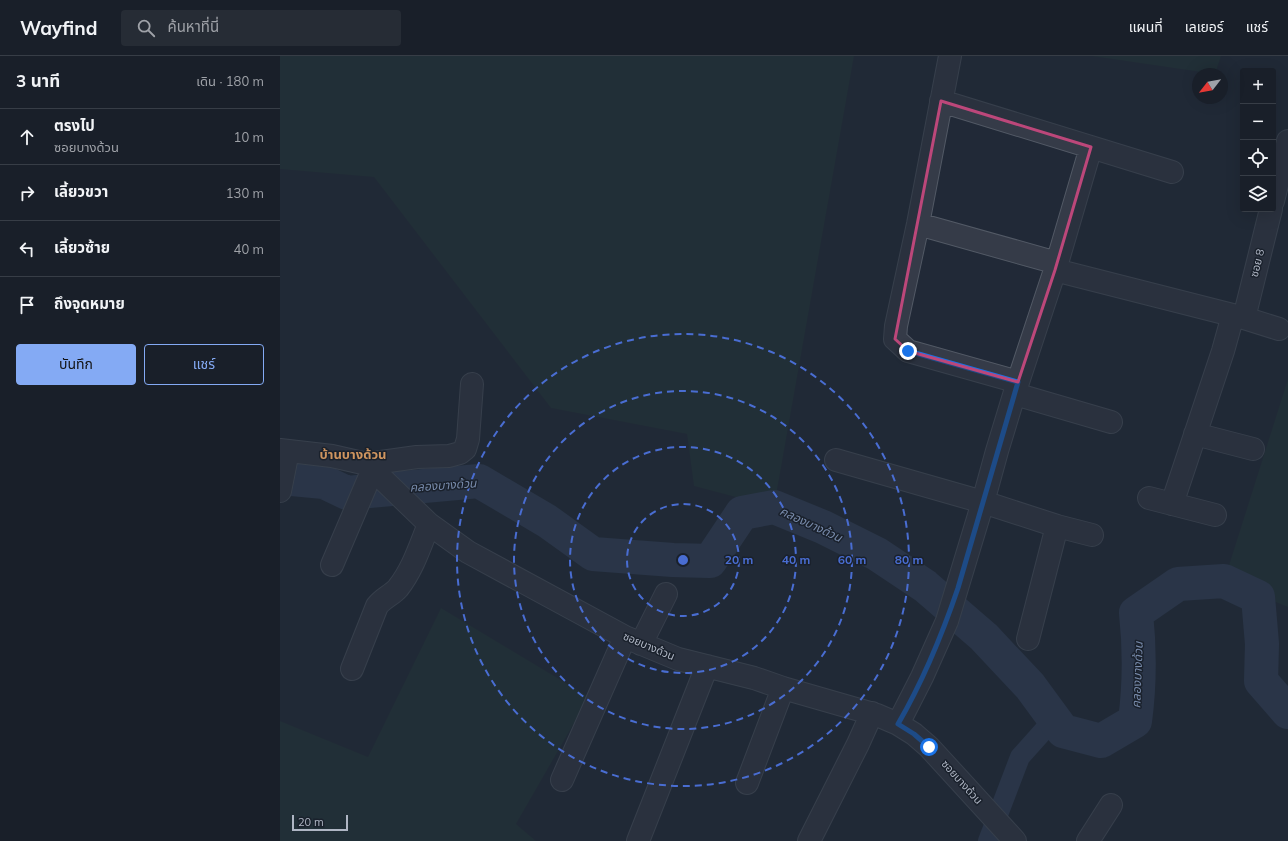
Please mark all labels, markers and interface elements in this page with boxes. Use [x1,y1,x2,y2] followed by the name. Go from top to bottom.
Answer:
[121,10,401,46] search box
[20,16,97,40] text: Wayfind
[135,17,157,39] icon: search
[167,17,219,36] text: ค้นหาที่นี่
[1129,18,1163,36] text: แผนที่
[1185,18,1224,36] text: เลเยอร์
[1246,18,1268,36] text: แชร์
[1192,68,1228,104] north arrow
[1240,68,1276,212] map controls
[1240,68,1276,104] button: +
[16,70,60,91] text: 3 นาที
[196,73,264,89] text: เดิน · 180 m
[1240,104,1276,140] button: −
[54,116,95,135] text: ตรงไป
[16,126,38,148] icon: ahead
[234,129,264,145] text: 10 m
[54,139,119,155] text: ซอยบางด้วน
[1240,140,1276,176] button: locate
[1240,176,1276,212] button: layers
[16,182,38,204] icon: right
[54,182,108,201] text: เลี้ยวขวา
[226,185,264,201] text: 130 m
[16,238,38,260] icon: left
[54,238,110,257] text: เลี้ยวซ้าย
[234,241,264,257] text: 40 m
[1247,247,1267,278] street label: ซอย 8
[16,294,38,316] icon: arrive
[54,294,125,313] text: ถึงจุดหมาย
[899,342,917,360] route end
[16,344,136,385] button: บันทึก
[144,344,264,385] button: แชร์
[320,446,386,462] district label: บ้านบางด้วน
[409,475,477,495] water label: คลองบางด้วน
[778,503,845,545] water label: คลองบางด้วน
[725,552,753,567] text: 20 m
[782,552,810,567] text: 40 m
[838,552,866,567] text: 60 m
[895,552,923,567] text: 80 m
[676,553,690,567] centre of rings
[621,629,677,663] street label: ซอยบางด้วน
[1128,641,1146,709] water label: คลองบางด้วน
[920,738,938,756] route start
[938,757,986,807] street label: ซอยบางด้วน
[292,813,348,832] scale bar
[298,815,324,829] text: 20 m

